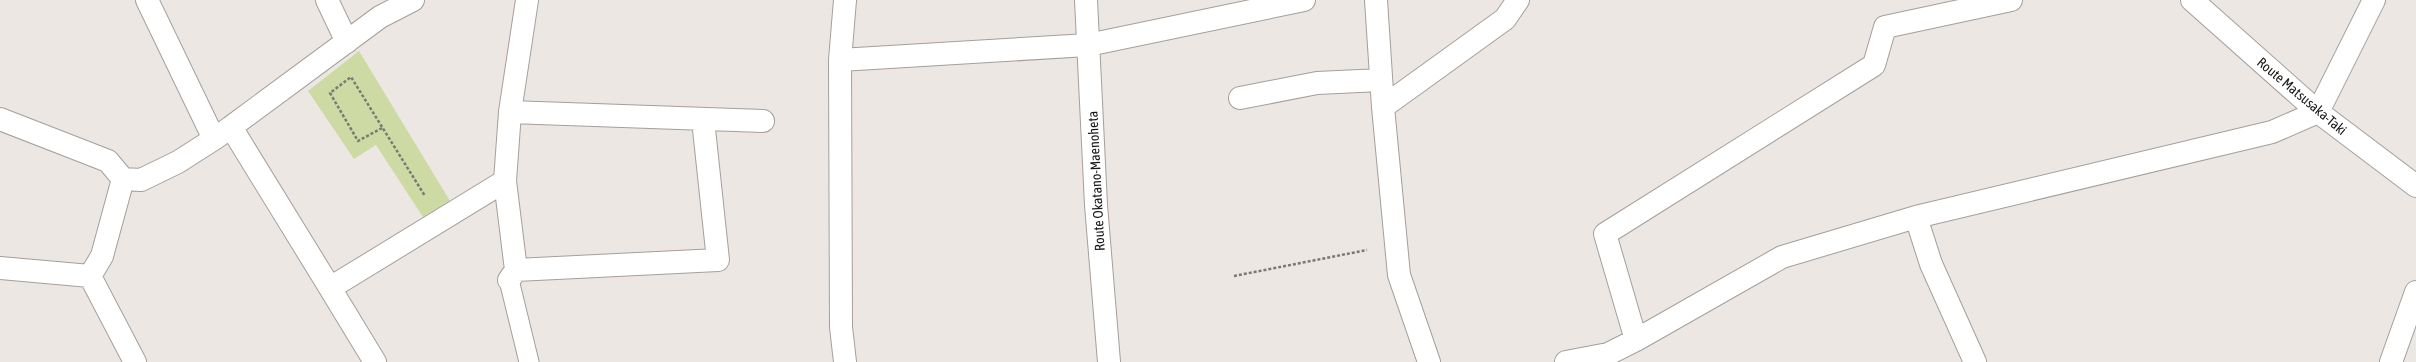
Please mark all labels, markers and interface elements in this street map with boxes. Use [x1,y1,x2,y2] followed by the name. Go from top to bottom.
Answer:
[2254,54,2350,138] street label: Route Matsusaka-Taki
[1084,111,1108,251] street label: Route Okatano-Maenoheta

